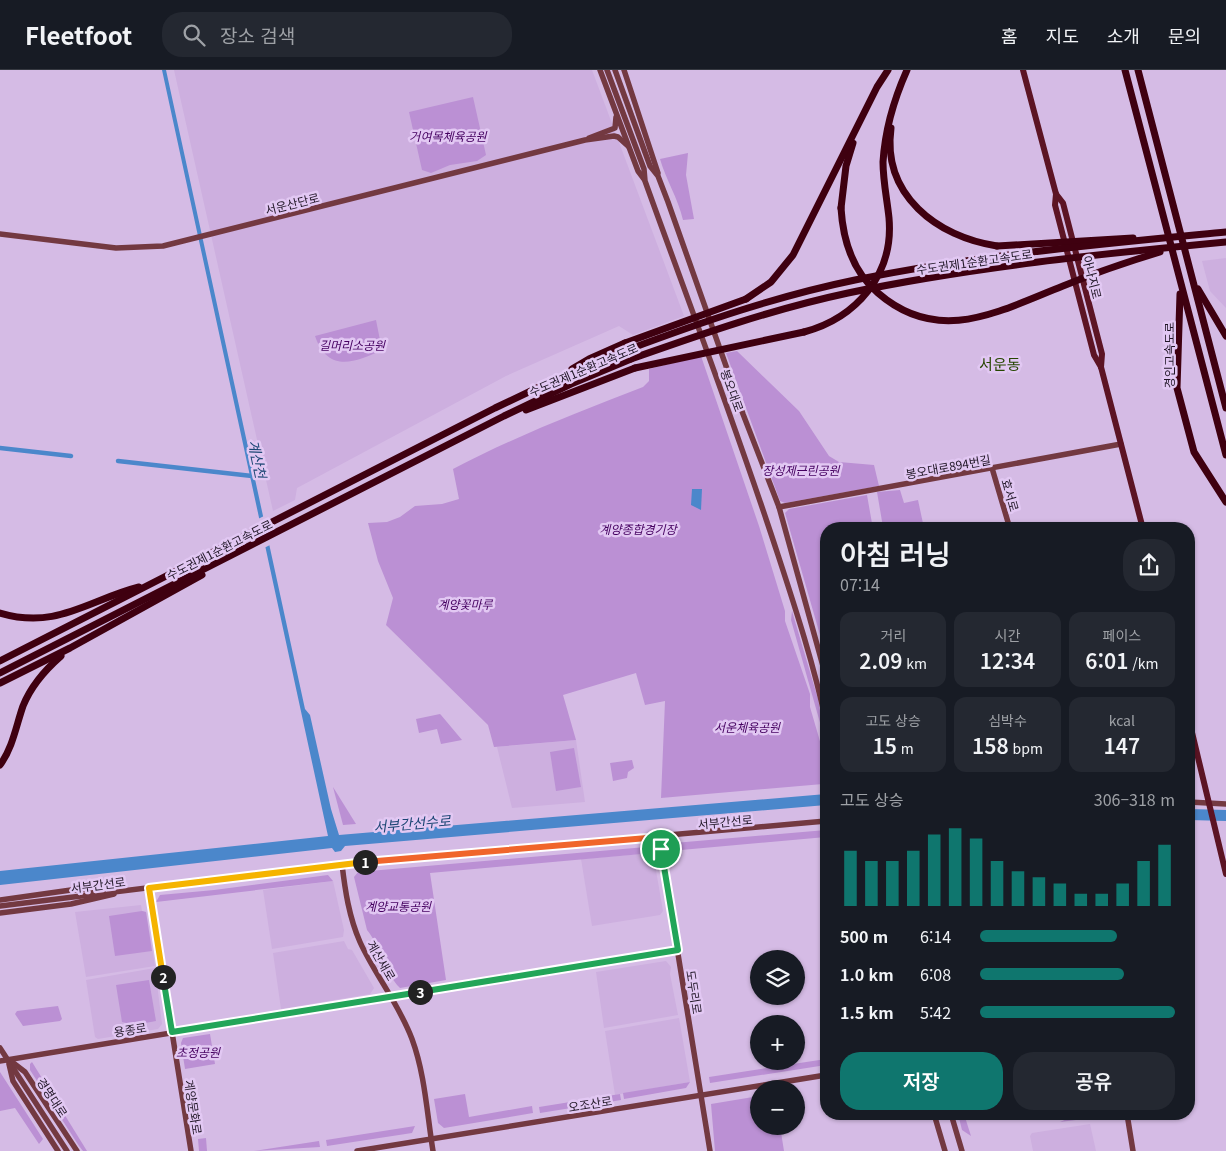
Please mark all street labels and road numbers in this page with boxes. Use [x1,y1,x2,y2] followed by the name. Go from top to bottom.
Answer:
[263,188,321,218] street label: 서운산단로
[915,244,1033,278] street label: 수도권제1순환고속도로
[1079,254,1107,300] street label: 아나지로
[1160,322,1177,388] street label: 경인고속도로
[526,338,640,400] street label: 수도권제1순환고속도로
[717,366,749,414] street label: 봉오대로
[904,450,992,482] street label: 봉오대로894번길
[998,477,1024,513] street label: 효서로
[163,515,275,583] street label: 수도권제1순환고속도로
[697,810,753,832] street label: 서부간선로
[70,872,126,896] street label: 서부간선로
[364,937,400,983] street label: 계산새로
[683,969,707,1015] street label: 도두리로
[112,1018,148,1040] street label: 용종로
[34,1074,72,1120] street label: 경명대로
[181,1078,207,1136] street label: 계양문화로
[567,1091,613,1115] street label: 오조산로

